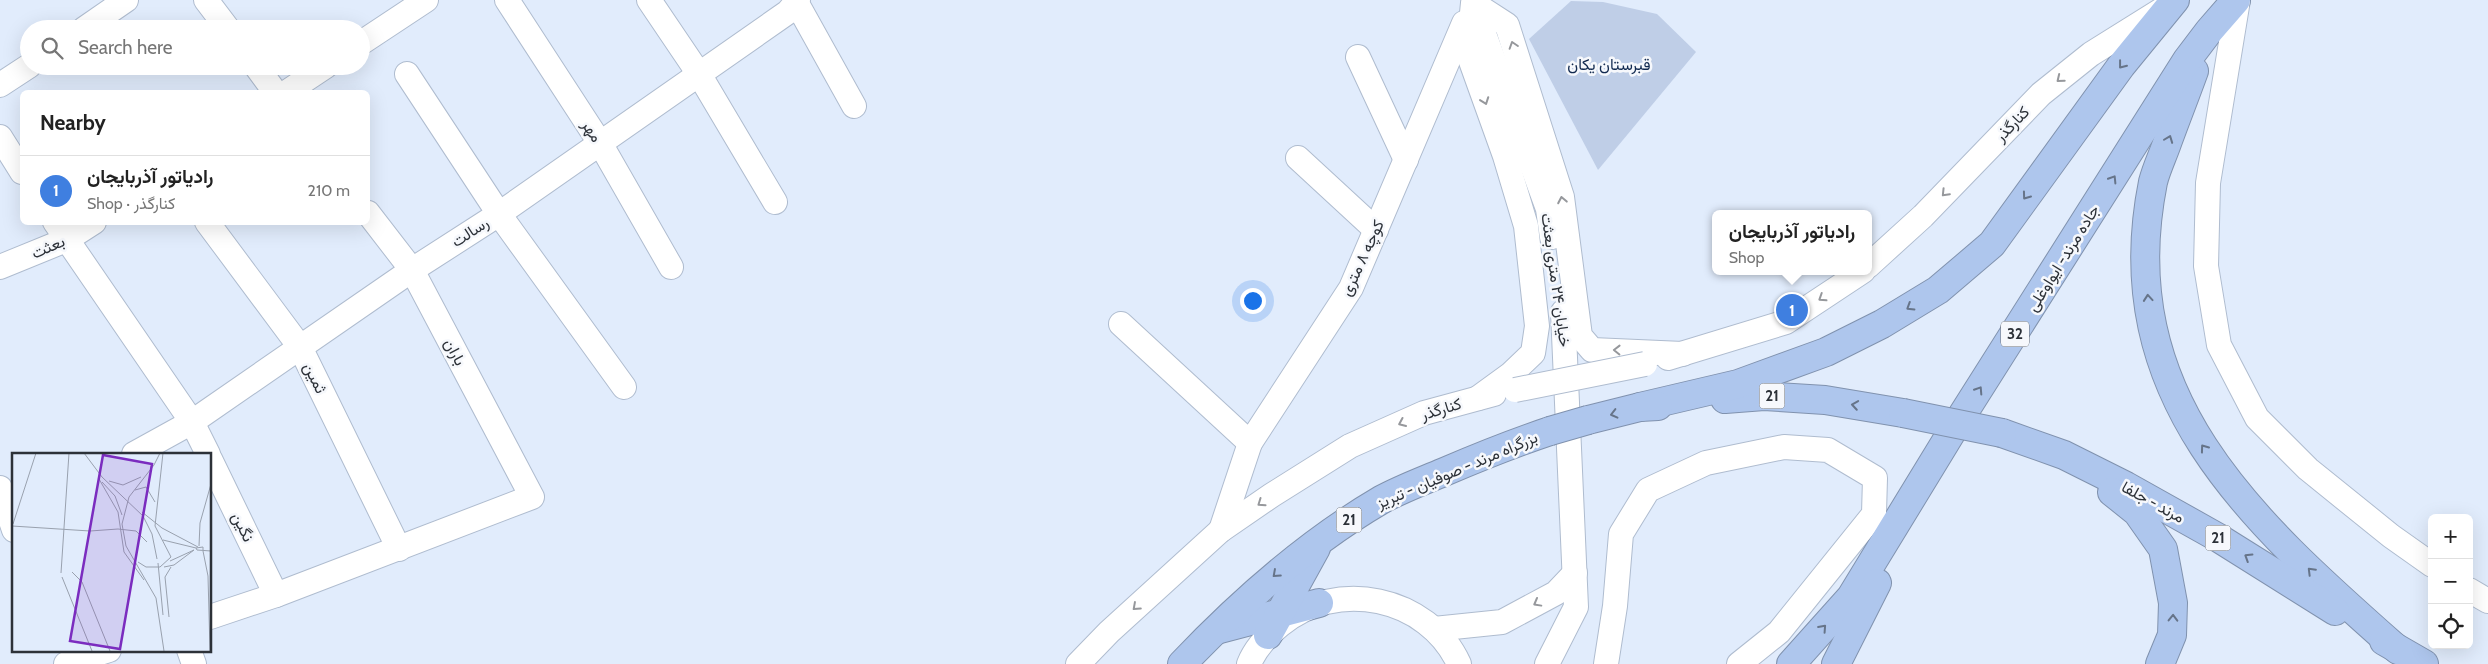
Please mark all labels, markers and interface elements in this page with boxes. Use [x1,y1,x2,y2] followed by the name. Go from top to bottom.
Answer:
[20,20,370,75] search box
[38,34,66,62] icon: search
[78,36,172,59] text: Search here
[1509,41,1519,50] one-way arrow
[1567,55,1651,75] park label: قبرستان یکان
[2119,59,2127,68] one-way arrow
[2057,73,2066,81] one-way arrow
[1479,96,1489,105] one-way arrow
[1990,102,2034,147] street label: کنارگذر
[40,110,106,135] text: Nearby
[576,115,606,146] street label: مهر
[2163,135,2173,144] one-way arrow
[87,165,213,188] text: رادیاتور آذربایجان
[2107,175,2116,184] one-way arrow
[53,181,59,200] text: 1
[308,181,350,200] text: 210 m
[1942,187,1951,196] one-way arrow
[2023,190,2032,200] one-way arrow
[87,194,175,213] text: Shop · کنارگذر
[1557,196,1568,204] one-way arrow
[2023,201,2104,315] street label: جاده مرند- ایواوغلی
[1712,210,1872,275] popup
[1536,212,1575,349] street label: خیابان ۲۴ متری بعثت
[448,213,493,252] street label: رسالت
[1336,217,1390,300] street label: کوچه ۸ متری
[1729,220,1855,243] text: رادیاتور آذربایجان
[28,231,68,263] street label: بعثت
[1729,248,1764,267] text: Shop
[1240,288,1266,314] your location
[1776,291,1808,329] pin: 1
[1819,292,1828,301] one-way arrow
[2143,294,2154,302] one-way arrow
[1907,301,1916,311] one-way arrow
[2001,322,2029,346] road number: 32
[439,335,470,369] street label: باران
[1612,345,1620,355] one-way arrow
[299,359,331,397] street label: ثمین
[1760,384,1784,408] road number: 21
[1973,386,1982,395] one-way arrow
[1417,394,1464,425] street label: کنارگذر
[1851,400,1859,411] one-way arrow
[1610,408,1619,419] one-way arrow
[1398,417,1407,427] one-way arrow
[1373,427,1541,514] street label: بزرگراه مرند - صوفیان - تبریز
[2201,445,2210,454] one-way arrow
[12,453,211,652] inset map
[2118,477,2188,528] street label: مرند - جلفا
[1257,497,1266,506] one-way arrow
[1336,508,1362,532] road number: 21
[227,509,258,545] street label: نگین
[2428,514,2473,649] map controls
[2428,514,2473,559] button: +
[2206,526,2230,550] road number: 21
[2244,553,2253,563] one-way arrow
[2428,559,2473,604] button: −
[1273,568,1282,577] one-way arrow
[2307,568,2316,577] one-way arrow
[1534,597,1543,607] one-way arrow
[1133,601,1142,610] one-way arrow
[2428,604,2473,649] button: locate
[2168,613,2178,621] one-way arrow
[1817,624,1826,633] one-way arrow

